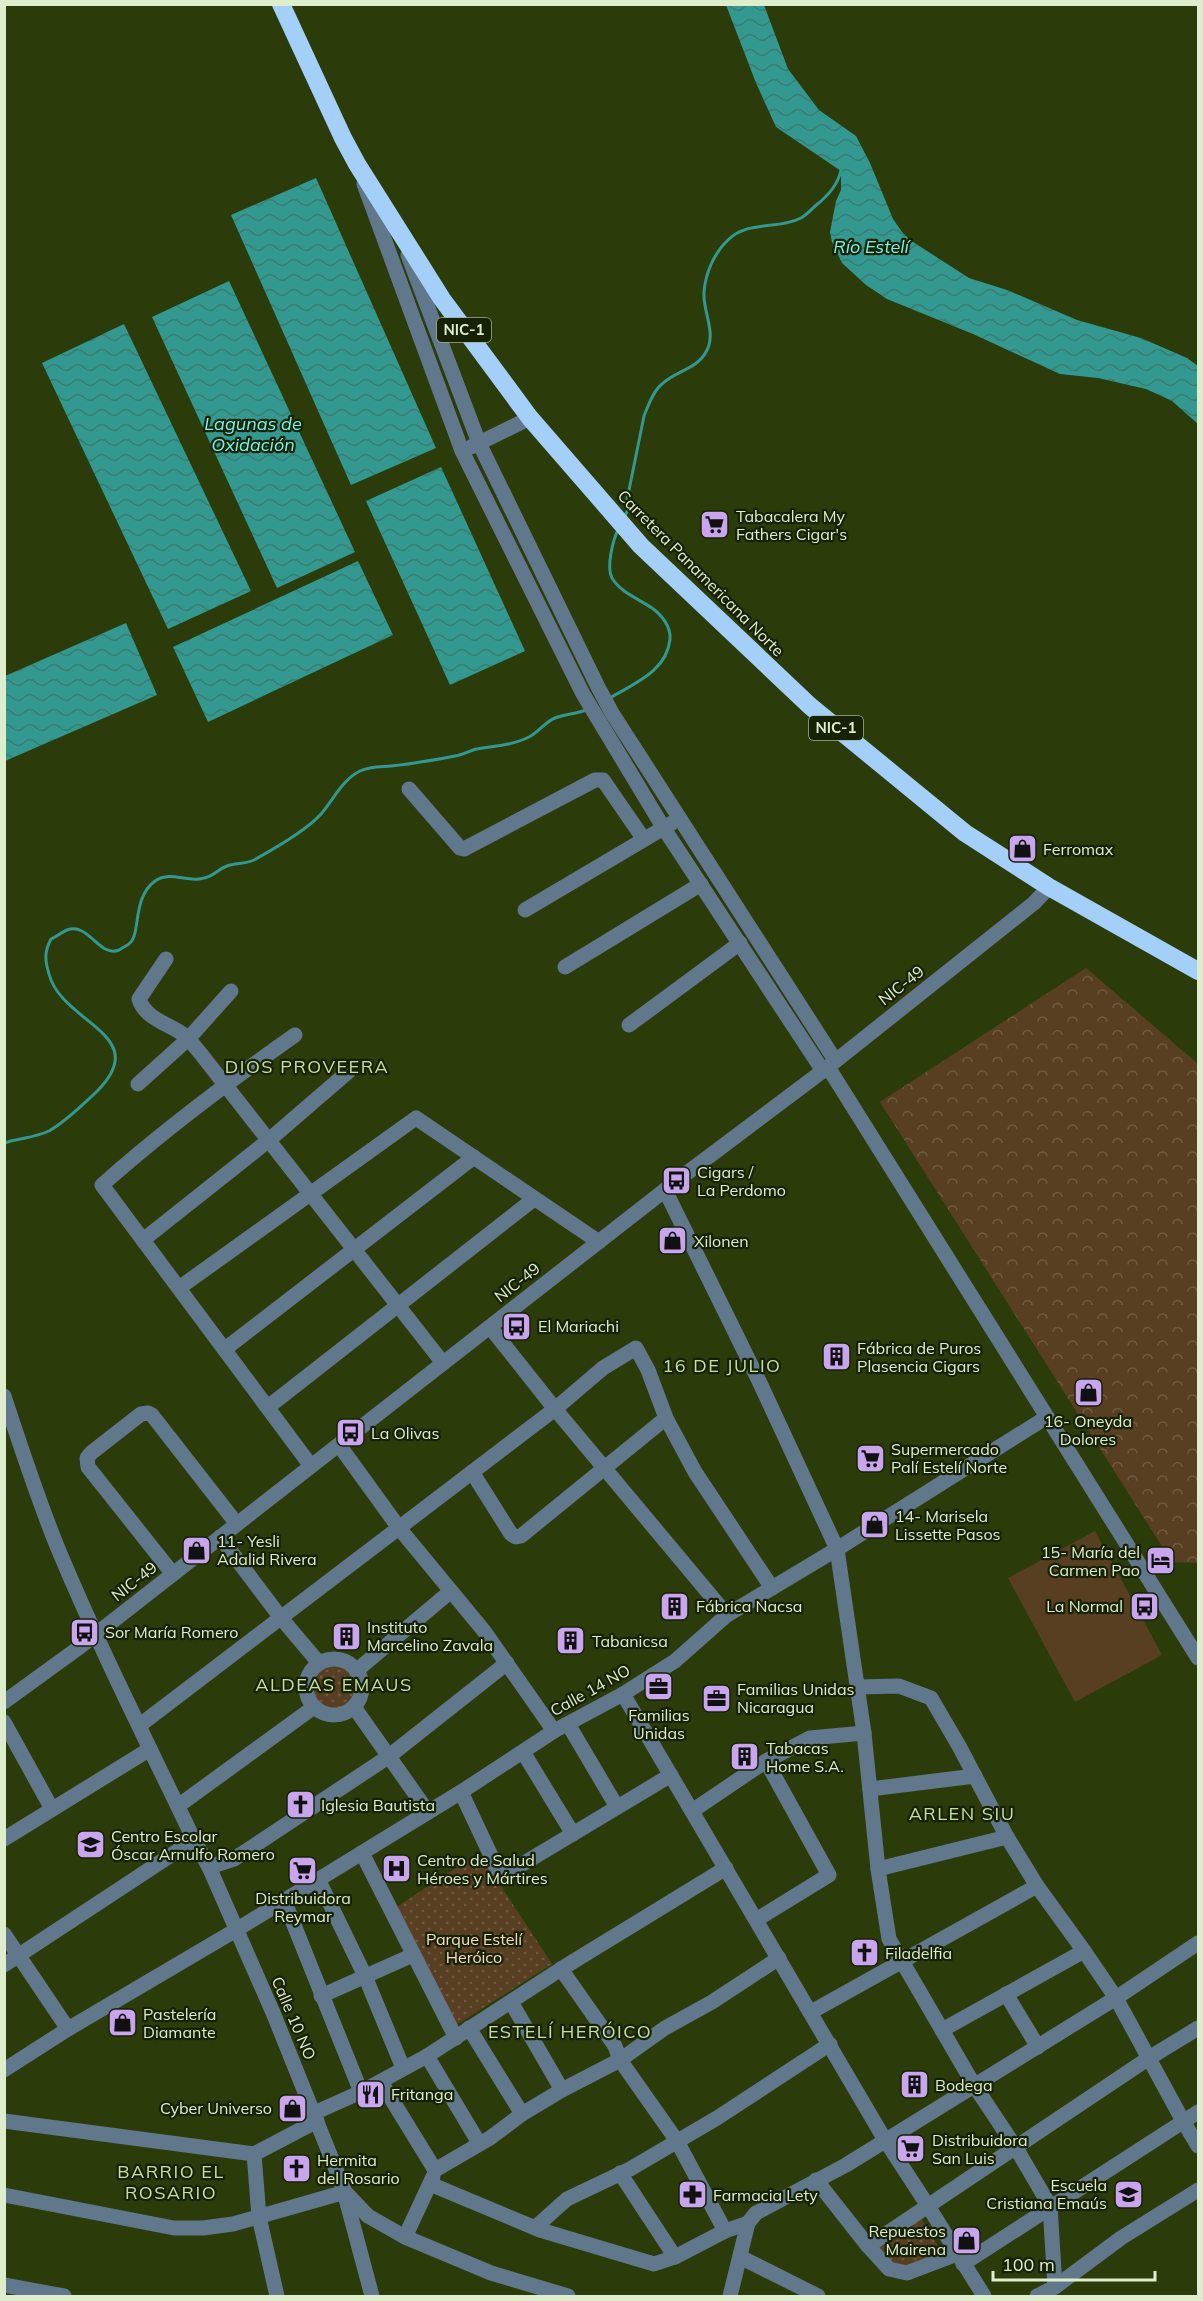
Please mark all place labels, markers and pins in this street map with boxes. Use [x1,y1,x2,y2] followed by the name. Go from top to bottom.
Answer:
[736,506,847,544] place label: Tabacalera My Fathers Cigar's
[699,509,731,541] supermarket icon: Tabacalera My Fathers Cigar's
[1006,833,1038,865] shop icon: Ferromax
[1043,839,1114,859] place label: Ferromax
[697,1162,786,1200] place label: Cigars / La Perdomo
[660,1165,692,1197] bus stop icon: Cigars / La Perdomo
[657,1225,689,1257] shop icon: Xilonen
[694,1231,749,1251] place label: Xilonen
[501,1310,533,1342] bus stop icon: El Mariachi
[538,1316,619,1336] place label: El Mariachi
[857,1338,981,1376] place label: Fábrica de Puros Plasencia Cigars
[820,1341,852,1373] building icon: Fábrica de Puros Plasencia Cigars
[1072,1377,1104,1409] shop icon: 16- Oneyda Dolores
[1044,1411,1132,1449] place label: 16- Oneyda Dolores
[334,1417,366,1449] bus stop icon: La Olivas
[371,1423,439,1443] place label: La Olivas
[891,1439,1007,1477] place label: Supermercado Palí Estelí Norte
[854,1442,886,1474] supermarket icon: Supermercado Palí Estelí Norte
[895,1506,1001,1544] place label: 14- Marisela Lissette Pasos
[858,1509,890,1541] shop icon: 14- Marisela Lissette Pasos
[217,1531,317,1569] place label: 11- Yesli Adalid Rivera
[180,1534,212,1566] shop icon: 11- Yesli Adalid Rivera
[1041,1542,1140,1580] place label: 15- María del Carmen Pao
[1145,1545,1177,1577] hotel icon: 15- María del Carmen Pao
[659,1590,691,1622] building icon: Fábrica Nacsa
[1128,1590,1160,1622] bus stop icon: La Normal
[696,1596,802,1616] place label: Fábrica Nacsa
[1046,1596,1123,1616] place label: La Normal
[68,1616,100,1648] bus stop icon: Sor María Romero
[367,1617,493,1655] place label: Instituto Marcelino Zavala
[330,1620,362,1652] building icon: Instituto Marcelino Zavala
[105,1622,238,1642] place label: Sor María Romero
[555,1625,587,1657] building icon: Tabanicsa
[592,1631,668,1651] place label: Tabanicsa
[643,1671,675,1703] office icon: Familias Unidas
[737,1679,855,1717] place label: Familias Unidas Nicaragua
[700,1682,732,1714] office icon: Familias Unidas Nicaragua
[628,1705,690,1743] place label: Familias Unidas
[766,1738,844,1776] place label: Tabacas Home S.A.
[729,1741,761,1773] building icon: Tabacas Home S.A.
[284,1789,316,1821] church icon: Iglesia Bautista
[321,1795,435,1815] place label: Iglesia Bautista
[111,1826,275,1864] place label: Centro Escolar Óscar Arnulfo Romero
[74,1829,106,1861] school or university icon: Centro Escolar Óscar Arnulfo Romero
[417,1850,548,1888] place label: Centro de Salud Héroes y Mártires
[380,1853,412,1885] hospital icon: Centro de Salud Héroes y Mártires
[287,1854,319,1886] supermarket icon: Distribuidora Reymar
[255,1888,351,1926] place label: Distribuidora Reymar
[848,1937,880,1969] church icon: Filadelfia
[885,1943,952,1963] place label: Filadelfia
[143,2004,216,2042] place label: Pastelería Diamante
[106,2007,138,2039] shop icon: Pastelería Diamante
[898,2069,930,2101] building icon: Bodega
[935,2075,993,2095] place label: Bodega
[354,2078,386,2110] restaurant icon: Fritanga
[391,2084,453,2104] place label: Fritanga
[277,2092,309,2124] shop icon: Cyber Universo
[160,2098,272,2118] place label: Cyber Universo
[932,2130,1028,2168] place label: Distribuidora San Luis
[895,2133,927,2165] supermarket icon: Distribuidora San Luis
[317,2150,400,2188] place label: Hermita del Rosario
[280,2153,312,2185] church icon: Hermita del Rosario
[986,2175,1107,2213] place label: Escuela Cristiana Emaús
[1112,2178,1144,2210] school or university icon: Escuela Cristiana Emaús
[676,2179,708,2211] pharmacy icon: Farmacia Lety
[713,2185,818,2205] place label: Farmacia Lety
[868,2221,946,2259] place label: Repuestos Mairena
[951,2224,983,2256] shop icon: Repuestos Mairena

